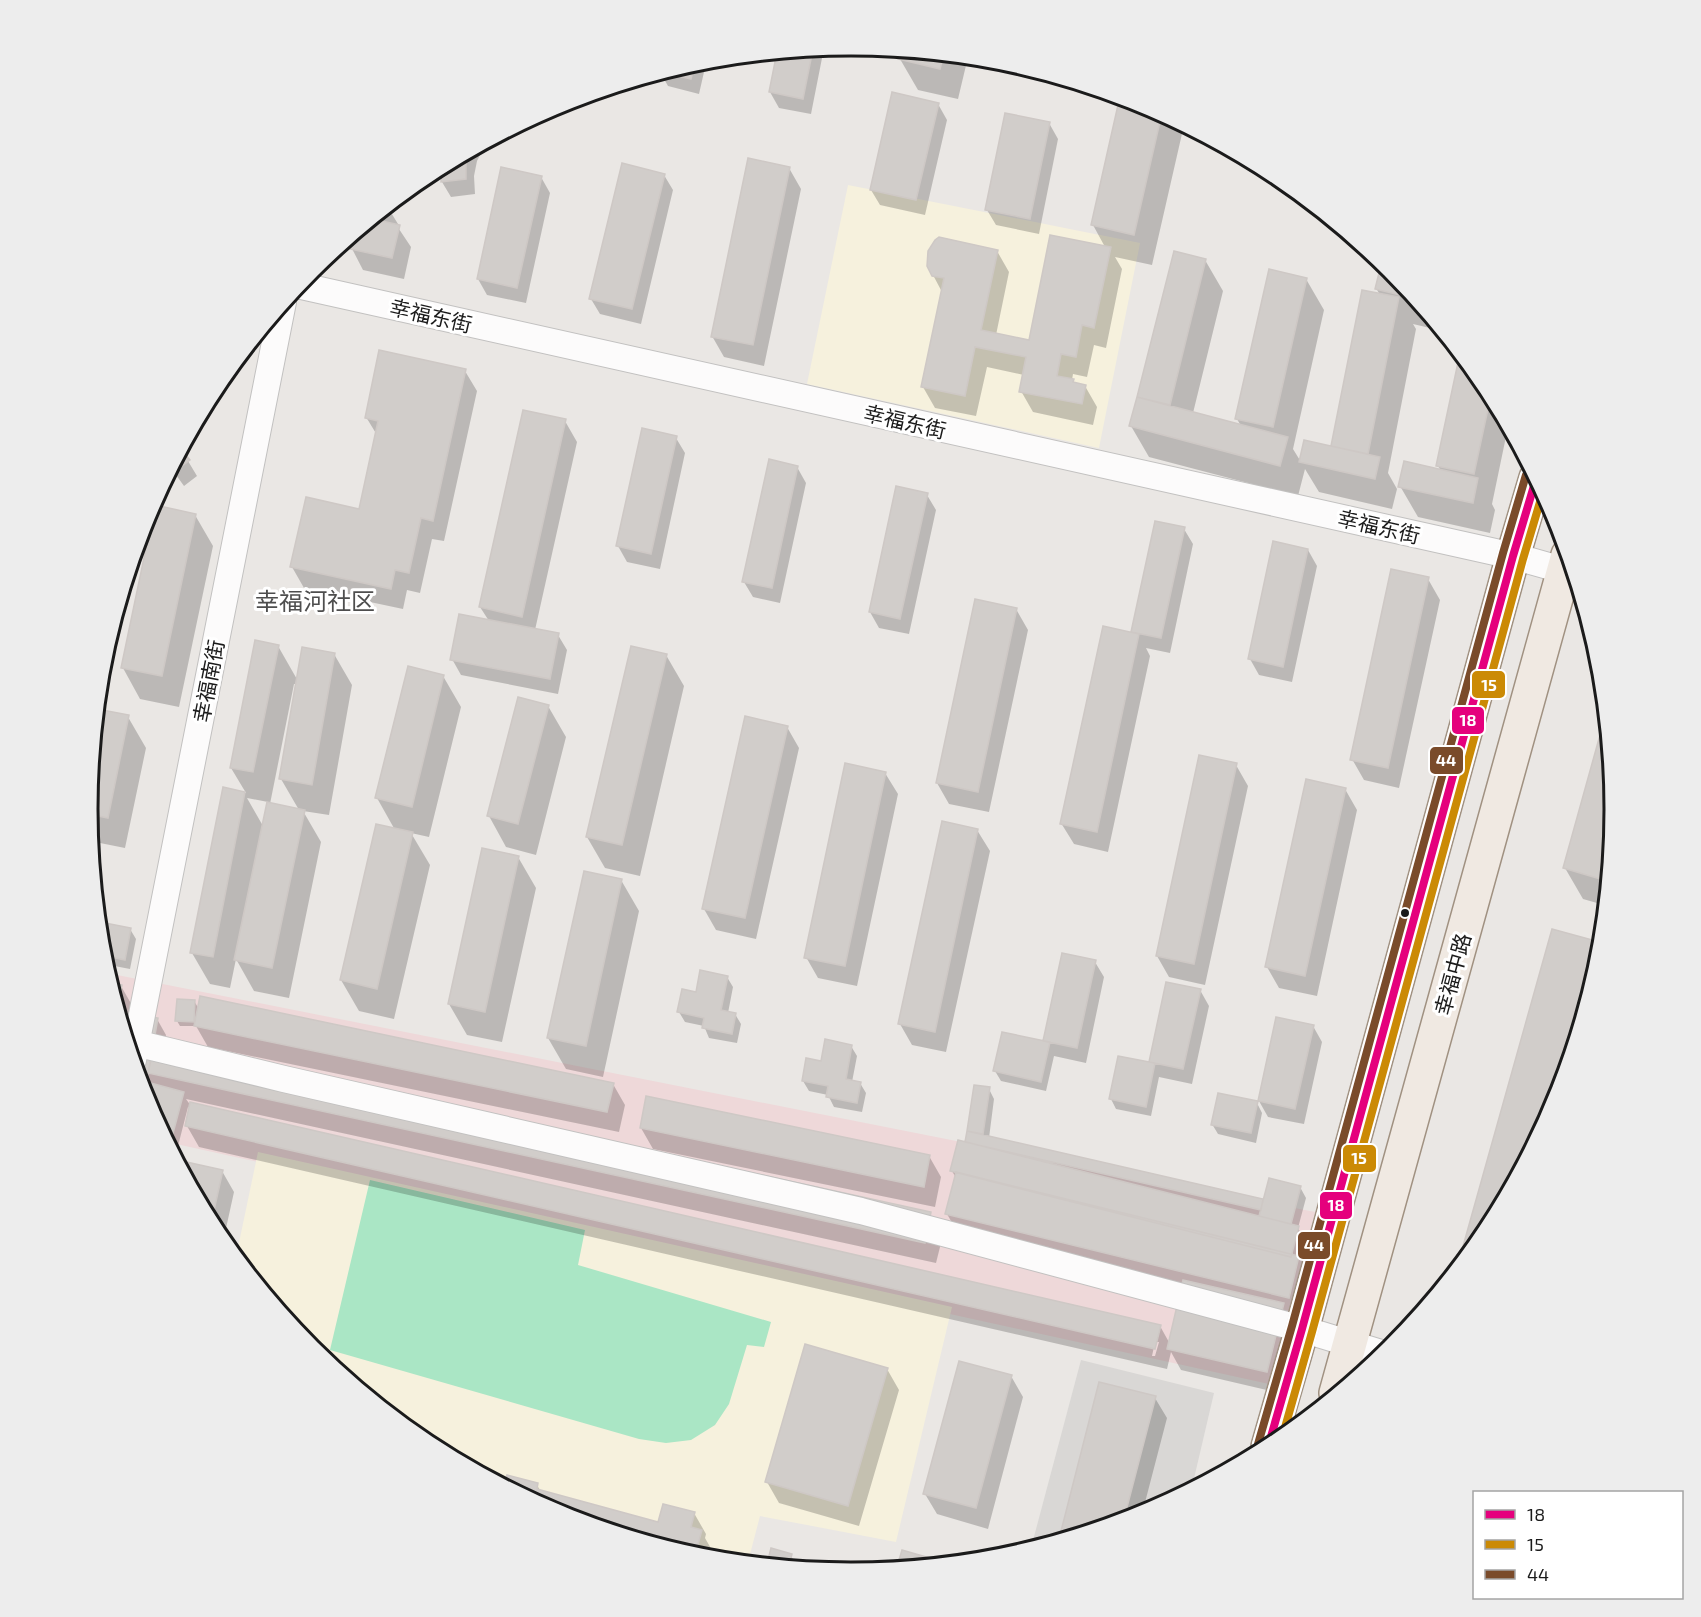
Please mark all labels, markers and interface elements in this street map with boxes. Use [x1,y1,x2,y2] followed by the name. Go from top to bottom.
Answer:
[387,293,475,337] street label: 幸福东街
[861,399,949,443] street label: 幸福东街
[1335,504,1423,548] street label: 幸福东街
[255,586,375,615] district label: 幸福河社区
[188,637,228,725] street label: 幸福南街
[1471,670,1506,699] line badge: 15
[1481,675,1497,694] text: 15
[1451,706,1485,735] line badge: 18
[1460,710,1476,729] text: 18
[1429,746,1464,775] line badge: 44
[1436,750,1456,769] text: 44
[1399,907,1411,919] unlabelled marker
[1429,930,1475,1018] street label: 幸福中路
[1342,1144,1377,1173] line badge: 15
[1351,1148,1367,1167] text: 15
[1319,1191,1353,1220] line badge: 18
[1328,1195,1344,1214] text: 18
[1297,1231,1331,1260] line badge: 44
[1304,1235,1324,1254] text: 44
[1473,1491,1683,1599] legend
[1527,1503,1545,1525] text: 18
[1527,1533,1544,1555] text: 15
[1527,1563,1549,1585] text: 44

